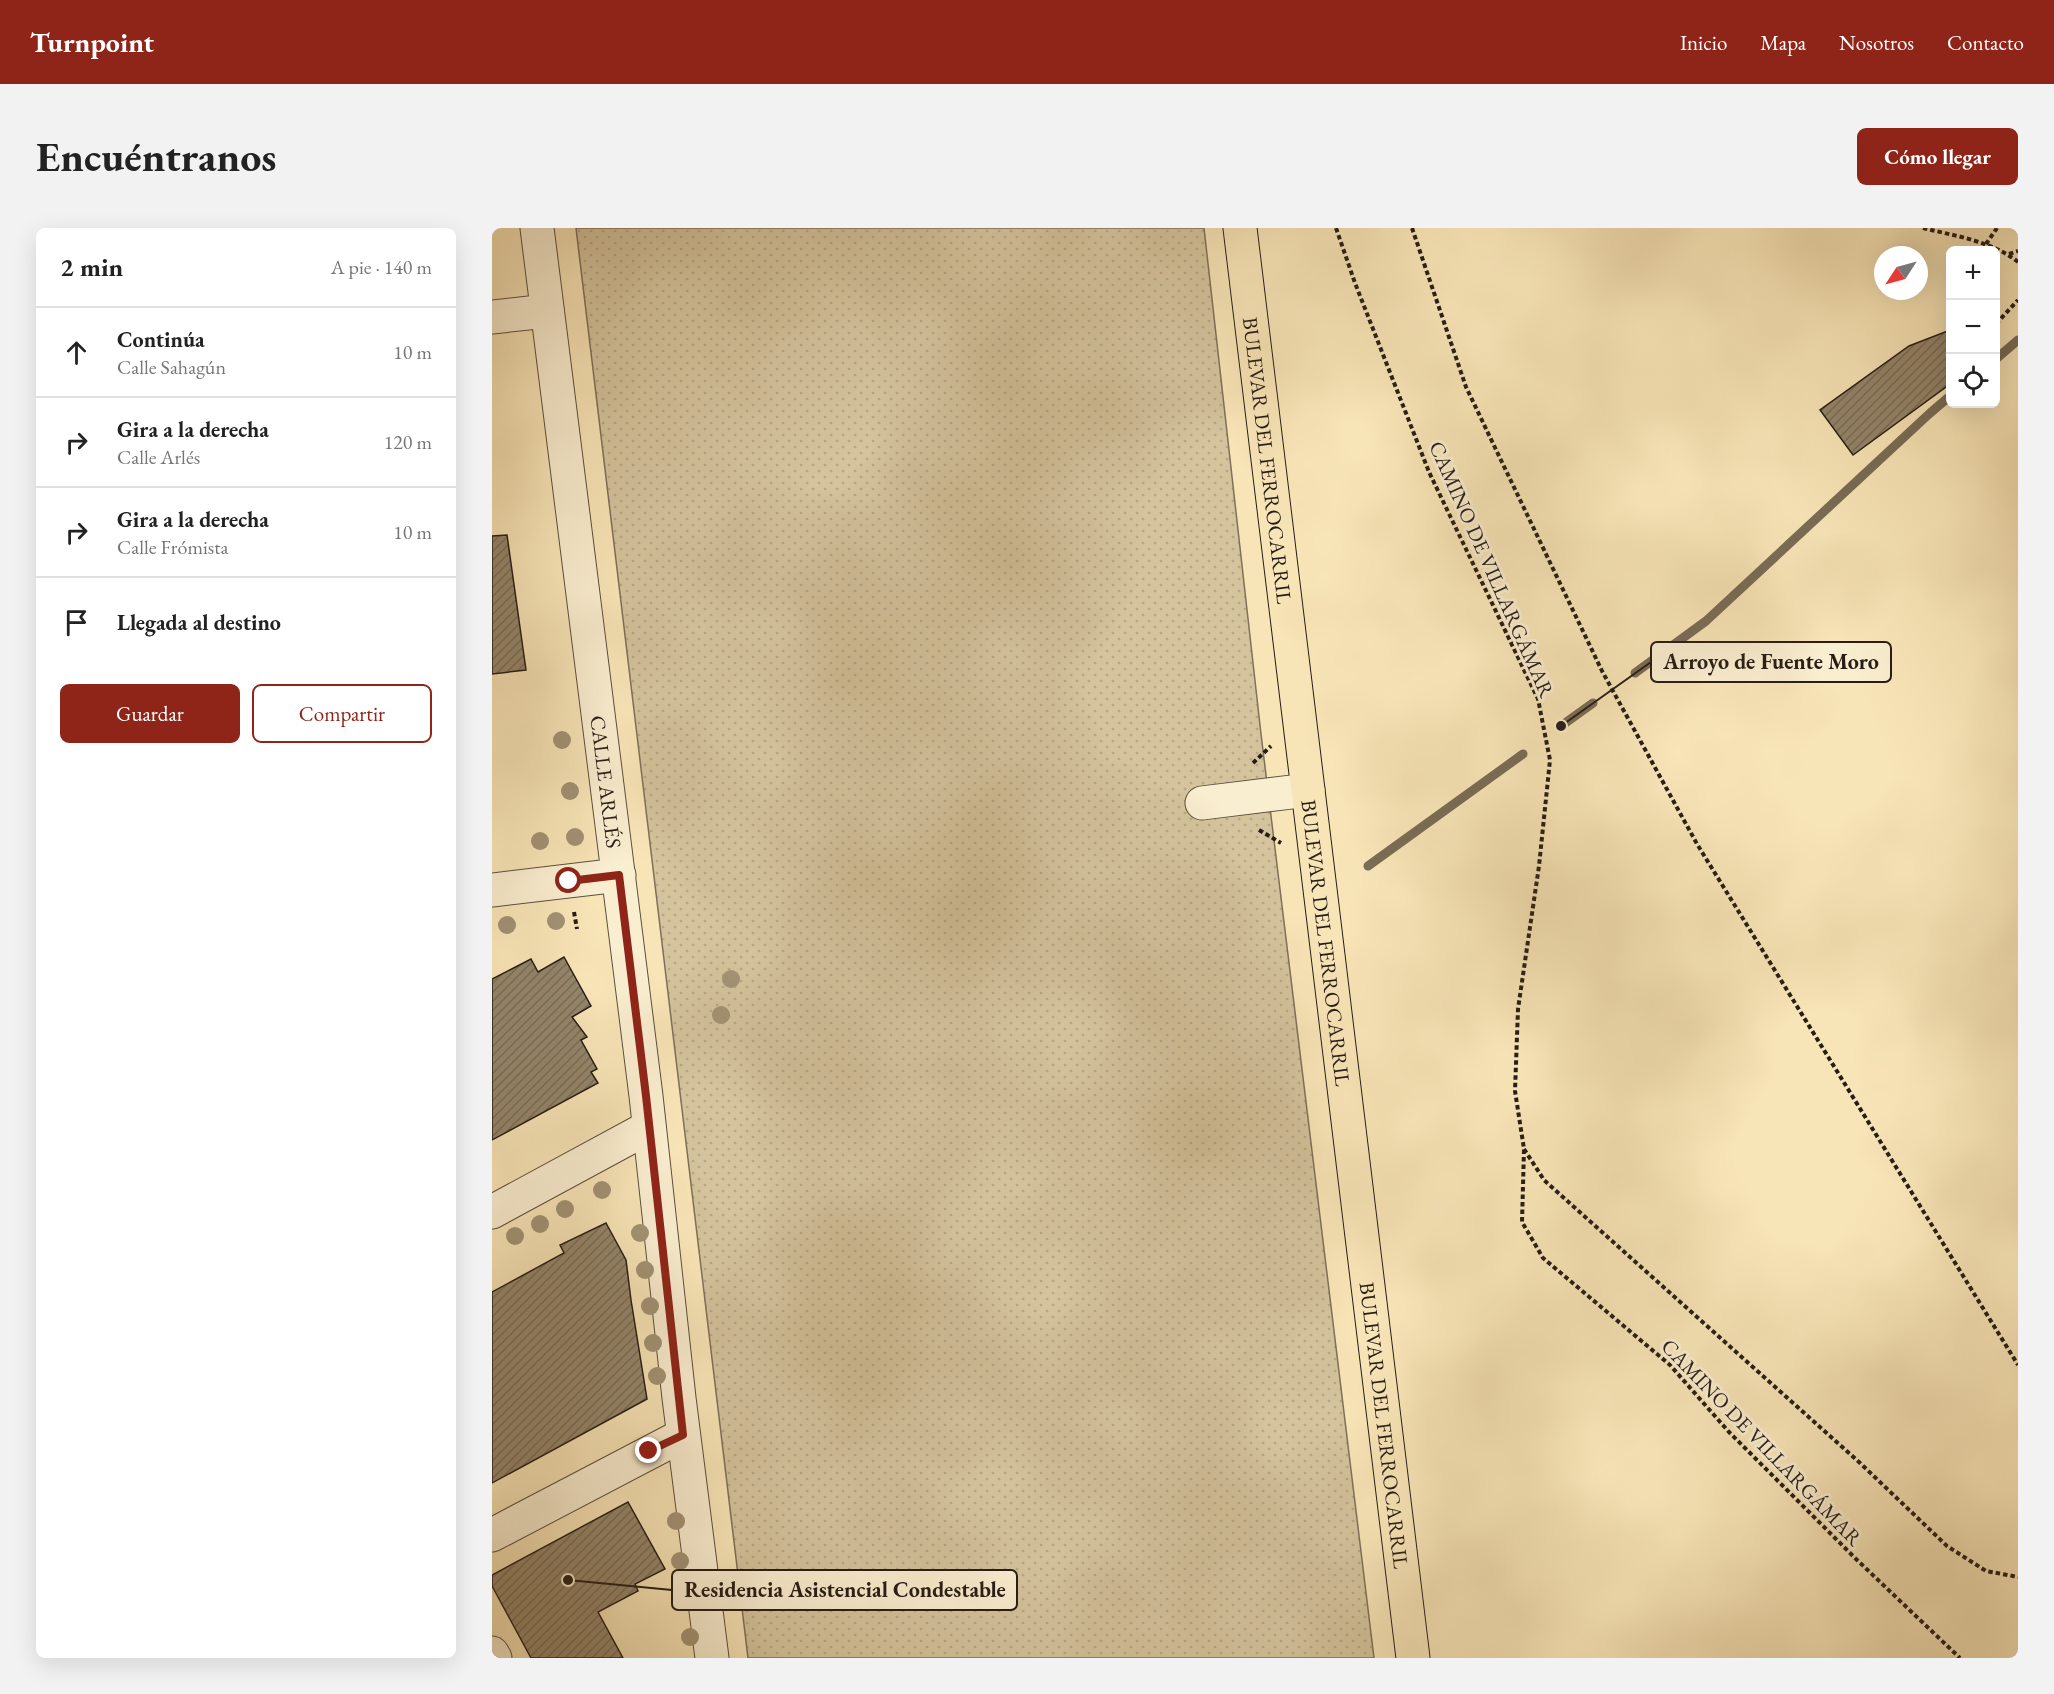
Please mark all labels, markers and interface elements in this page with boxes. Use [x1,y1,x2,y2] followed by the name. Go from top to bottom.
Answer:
[30,24,154,60] text: Turnpoint
[1680,29,1727,56] text: Inicio
[1760,29,1806,56] text: Mapa
[1839,29,1914,56] text: Nosotros
[1947,29,2024,56] text: Contacto
[1857,128,2018,185] button: Cómo llegar
[36,129,276,184] text: Encuéntranos
[1874,246,1928,300] north arrow
[1946,246,2000,408] map controls
[1946,246,2000,300] button: +
[60,250,123,284] text: 2 min
[331,254,432,280] text: A pie · 140 m
[1946,300,2000,354] button: −
[1237,315,1299,606] street label: BULEVAR DEL FERROCARRIL
[117,325,205,354] text: Continúa
[60,336,93,369] icon: ahead
[393,339,432,365] text: 10 m
[117,354,226,380] text: Calle Sahagún
[1946,354,2000,408] button: locate
[117,415,269,444] text: Gira a la derecha
[60,426,93,459] icon: right
[384,429,432,455] text: 120 m
[1423,437,1561,702] street label: CAMINO DE VILLARGÁMAR
[117,444,200,470] text: Calle Arlés
[117,505,269,534] text: Gira a la derecha
[60,516,93,549] icon: right
[393,519,432,545] text: 10 m
[117,534,229,560] text: Calle Frómista
[60,606,93,639] icon: arrive
[117,608,281,637] text: Llegada al destino
[1651,642,1891,682] callout: Arroyo de Fuente Moro
[1662,647,1879,676] text: Arroyo de Fuente Moro
[60,684,240,743] button: Guardar
[252,684,432,743] button: Compartir
[585,714,628,850] street label: CALLE ARLÉS
[1296,798,1357,1088] street label: BULEVAR DEL FERROCARRIL
[555,867,581,893] route start
[1354,1280,1416,1571] street label: BULEVAR DEL FERROCARRIL
[1656,1333,1869,1552] street label: CAMINO DE VILLARGÁMAR
[635,1437,661,1463] route end
[672,1570,1017,1610] callout: Residencia Asistencial Condestable
[684,1575,1006,1604] text: Residencia Asistencial Condestable

